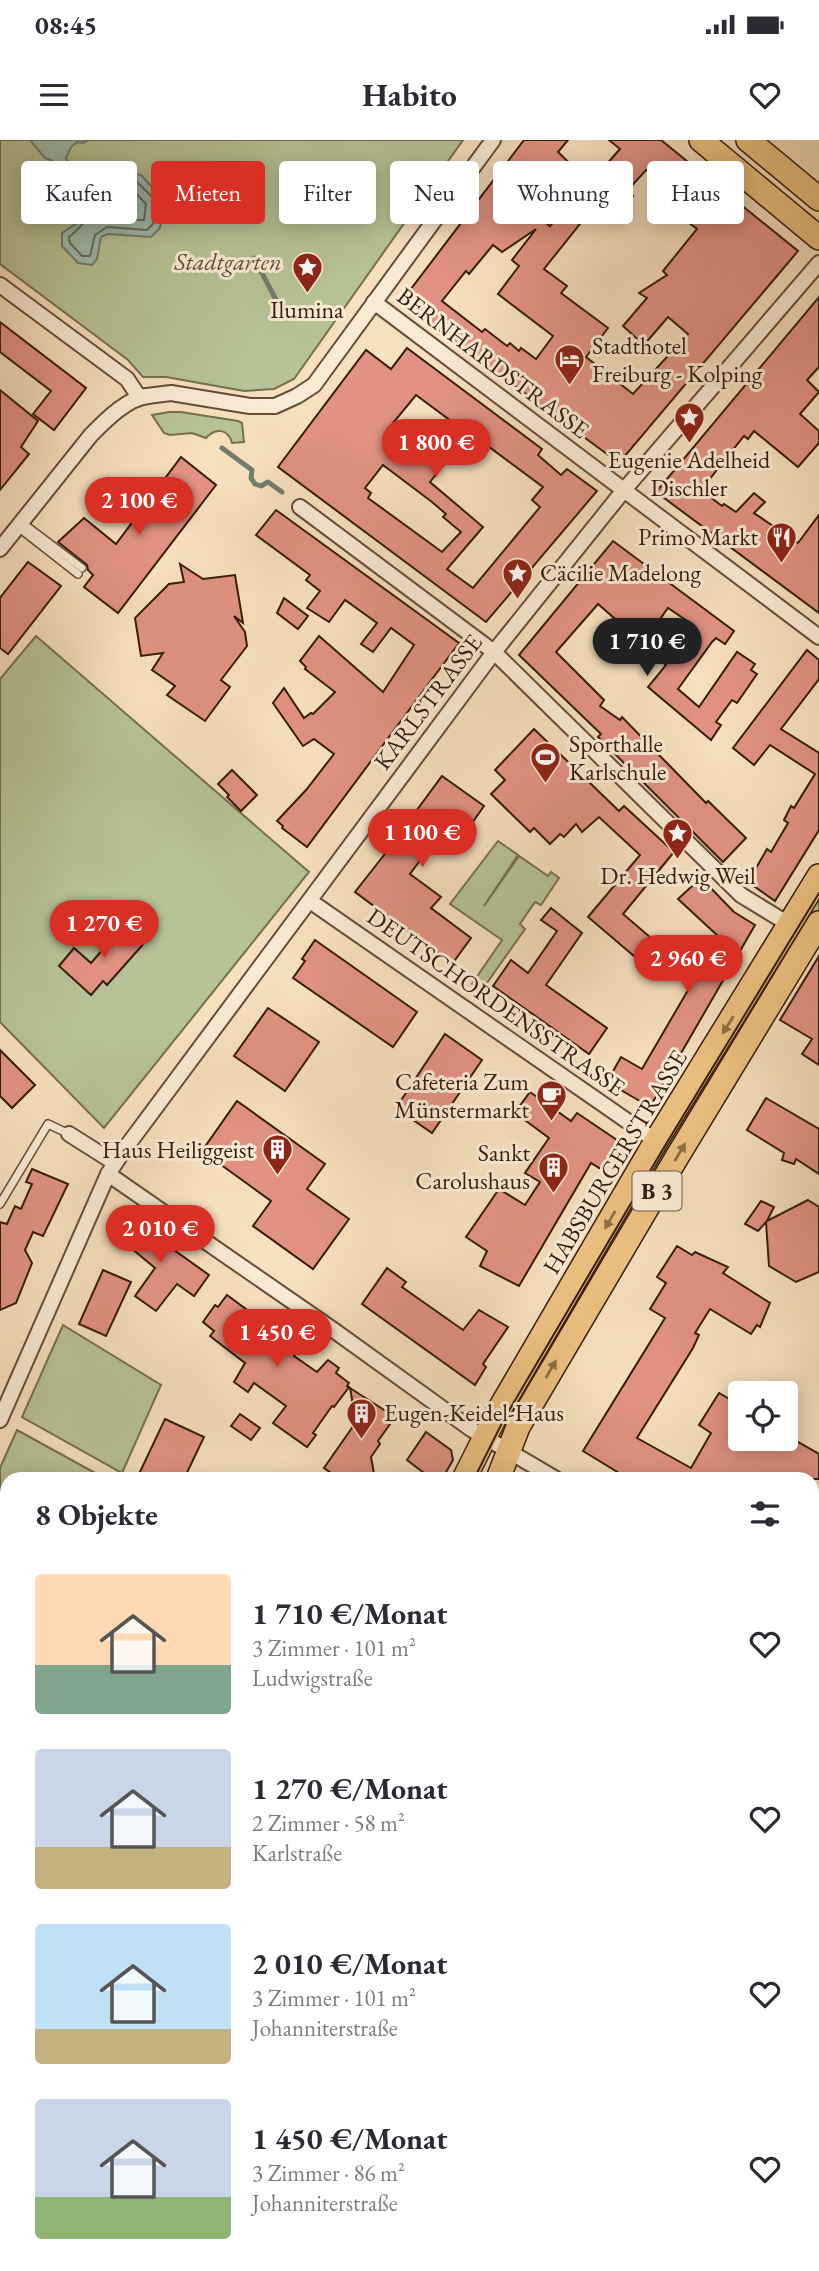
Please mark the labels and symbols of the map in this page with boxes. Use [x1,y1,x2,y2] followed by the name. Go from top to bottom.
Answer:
[173,246,282,277] park label: Stadtgarten
[290,251,324,295] place icon: Ilumina
[391,280,596,445] street label: BERNHARDSTRASSE
[270,294,344,325] place label: Ilumina
[592,330,763,389] place label: Stadthotel Freiburg - Kolping
[552,343,586,387] hotel icon: Stadthotel Freiburg - Kolping
[672,401,706,445] place icon: Eugenie Adelheid Dischler
[371,420,501,479] pin: 1 800 €
[608,444,771,503] place label: Eugenie Adelheid Dischler
[74,478,204,537] pin: 2 100 €
[764,520,798,564] restaurant icon: Primo Markt
[638,521,758,552] place label: Primo Markt
[500,556,534,600] place icon: Cäcilie Madelong
[540,557,702,588] place label: Cäcilie Madelong
[582,618,712,678] pin: 1 710 €
[367,628,489,776] street label: KARLSTRASSE
[569,728,666,787] place label: Sporthalle Karlschule
[529,741,563,785] sports icon: Sporthalle Karlschule
[357,810,487,869] pin: 1 100 €
[661,817,695,861] place icon: Dr. Hedwig Weil
[600,860,756,891] place label: Dr. Hedwig Weil
[39,900,169,960] pin: 1 270 €
[361,901,631,1103] street label: DEUTSCHORDENSSTRASSE
[623,936,753,995] pin: 2 960 €
[722,1016,734,1035] one-way arrow
[535,1044,694,1280] street label: HABSBURGERSTRASSE
[394,1066,529,1125] place label: Cafeteria Zum Münstermarkt
[535,1079,569,1123] cafe icon: Cafeteria Zum Münstermarkt
[260,1133,294,1177] building icon: Haus Heiliggeist
[102,1134,254,1165] place label: Haus Heiliggeist
[415,1137,530,1196] place label: Sankt Carolushaus
[673,1143,686,1162] one-way arrow
[536,1150,570,1194] building icon: Sankt Carolushaus
[632,1172,682,1210] road number: B 3
[95,1206,225,1265] pin: 2 010 €
[604,1210,617,1229] one-way arrow
[212,1310,342,1369] pin: 1 450 €
[545,1360,557,1379] one-way arrow
[344,1396,378,1440] building icon: Eugen-Keidel-Haus
[384,1397,564,1428] place label: Eugen-Keidel-Haus

